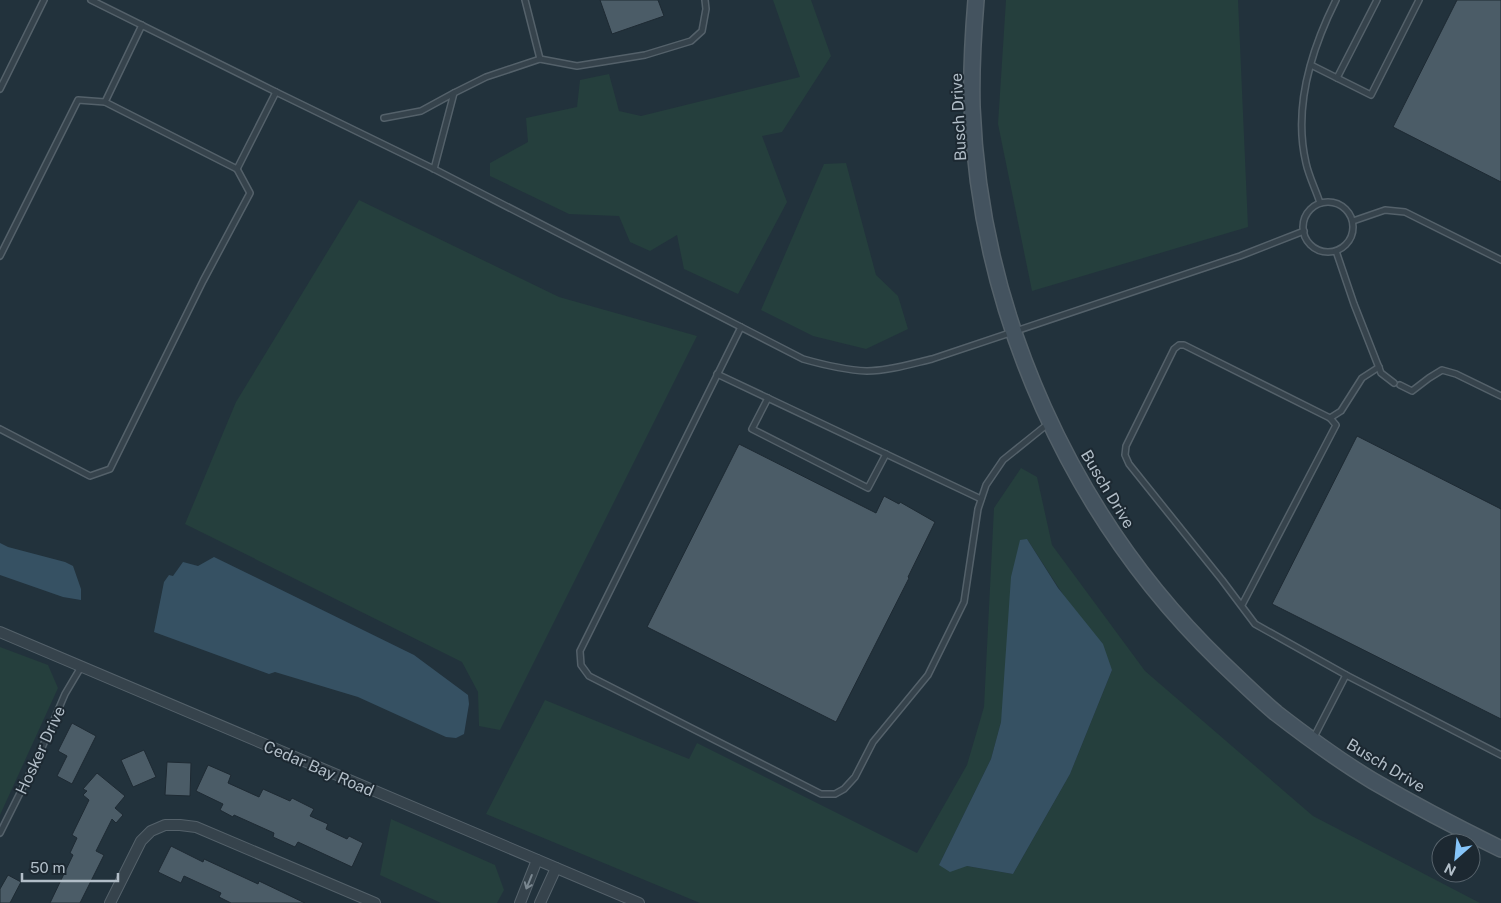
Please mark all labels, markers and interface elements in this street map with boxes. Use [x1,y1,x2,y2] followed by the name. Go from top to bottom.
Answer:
[947,72,970,161] street label: Busch Drive
[1077,447,1138,532] street label: Busch Drive
[12,703,69,797] street label: Hosker Drive
[1343,735,1428,796] street label: Busch Drive
[261,737,377,800] street label: Cedar Bay Road
[1431,833,1481,883] north arrow
[22,850,119,882] scale bar
[30,859,65,876] text: 50 m
[1442,860,1459,879] text: N
[524,873,533,889] one-way arrow

